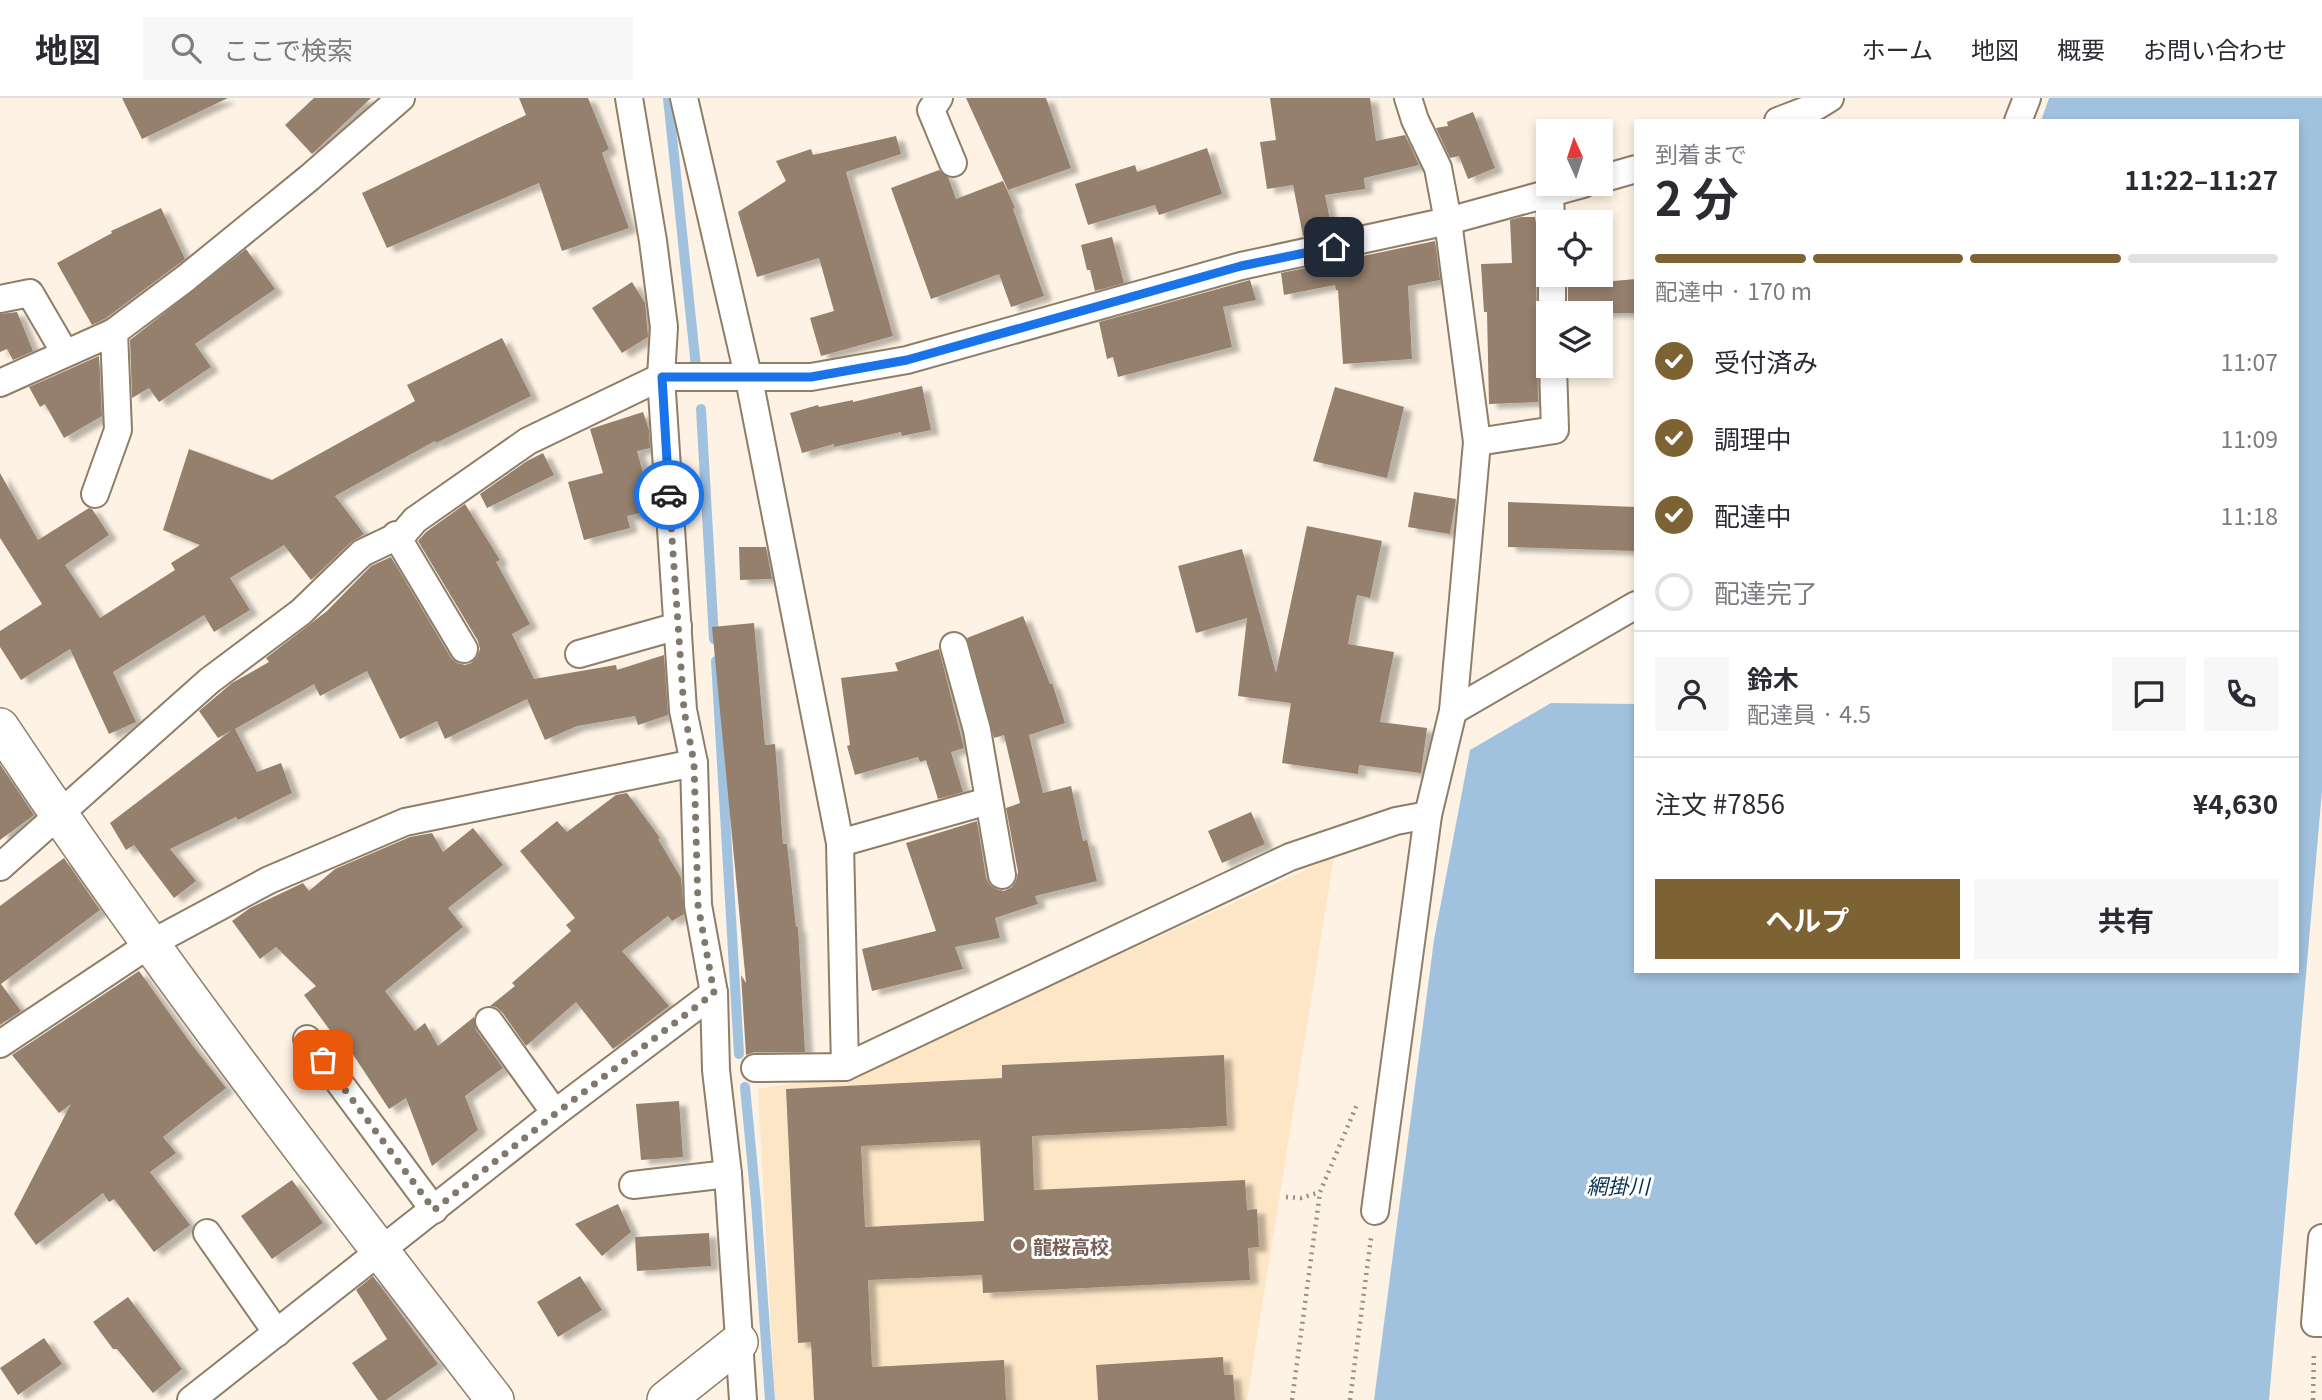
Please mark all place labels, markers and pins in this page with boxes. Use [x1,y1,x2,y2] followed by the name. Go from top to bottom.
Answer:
[1304,217,1364,277] pin
[293,1030,353,1090] pin
[1033,1232,1109,1259] place label: 龍桜高校
[1011,1237,1027,1253] marker: 龍桜高校

